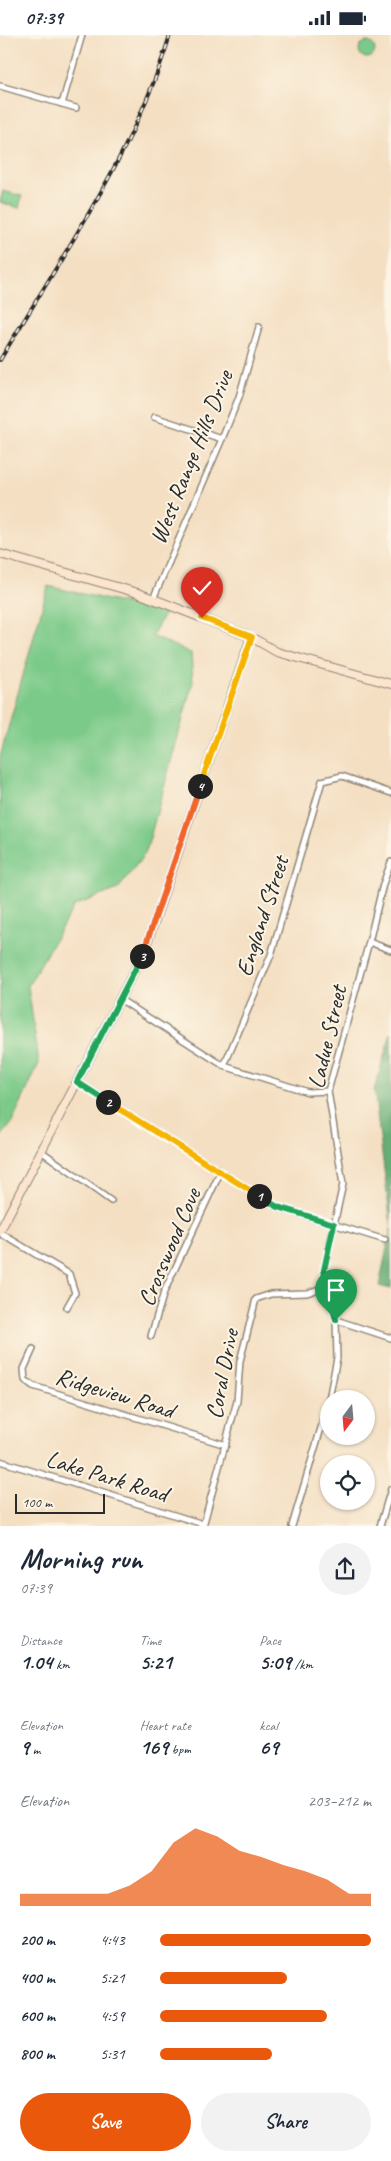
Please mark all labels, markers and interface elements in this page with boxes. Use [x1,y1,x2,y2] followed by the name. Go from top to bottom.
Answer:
[25,6,63,30] text: 07:39
[143,364,240,548] street label: West Range Hills Drive
[181,567,223,618] pin
[188,574,216,602] icon: check
[188,773,212,799] pin: 4
[197,778,204,795] text: 4
[229,850,296,980] street label: England Street
[130,943,154,969] pin: 3
[139,948,146,965] text: 3
[301,981,354,1091] street label: Ladue Street
[96,1089,120,1115] pin: 2
[105,1094,112,1111] text: 2
[131,1182,208,1310] street label: Crosswood Cove
[246,1183,272,1209] pin: 1
[256,1188,263,1205] text: 1
[315,1269,357,1320] pin
[322,1276,350,1304] icon: arrive
[199,1324,246,1421] street label: Coral Drive
[52,1361,181,1426] street label: Ridgeview Road
[320,1390,375,1445] north arrow
[320,1390,375,1510] map controls
[43,1443,175,1510] street label: Lake Park Road
[320,1455,375,1510] button: locate
[15,1491,105,1514] scale bar
[22,1494,52,1511] text: 100 m
[20,1541,142,1576] text: Morning run
[319,1543,371,1595] button: share
[20,1578,52,1598] text: 07:39
[20,1632,62,1649] text: Distance
[140,1632,161,1649] text: Time
[259,1632,281,1649] text: Pace
[20,1649,53,1675] text: 1.04
[140,1649,172,1675] text: 5:21
[259,1649,291,1675] text: 5:09
[53,1656,70,1673] text: km
[291,1656,313,1673] text: /km
[20,1717,63,1734] text: Elevation
[140,1717,191,1734] text: Heart rate
[259,1717,278,1734] text: kcal
[20,1734,29,1760] text: 9
[140,1734,168,1760] text: 169
[259,1734,278,1760] text: 69
[29,1741,40,1758] text: m
[168,1741,191,1758] text: bpm
[20,1791,69,1811] text: Elevation
[308,1791,371,1811] text: 203–212 m
[20,1930,55,1950] text: 200 m
[100,1930,125,1950] text: 4:43
[20,1968,55,1988] text: 400 m
[100,1968,125,1988] text: 5:21
[20,2006,55,2026] text: 600 m
[100,2006,125,2026] text: 4:59
[20,2044,55,2064] text: 800 m
[100,2044,125,2064] text: 5:31
[20,2093,191,2151] button: Save
[201,2093,371,2151] button: Share

